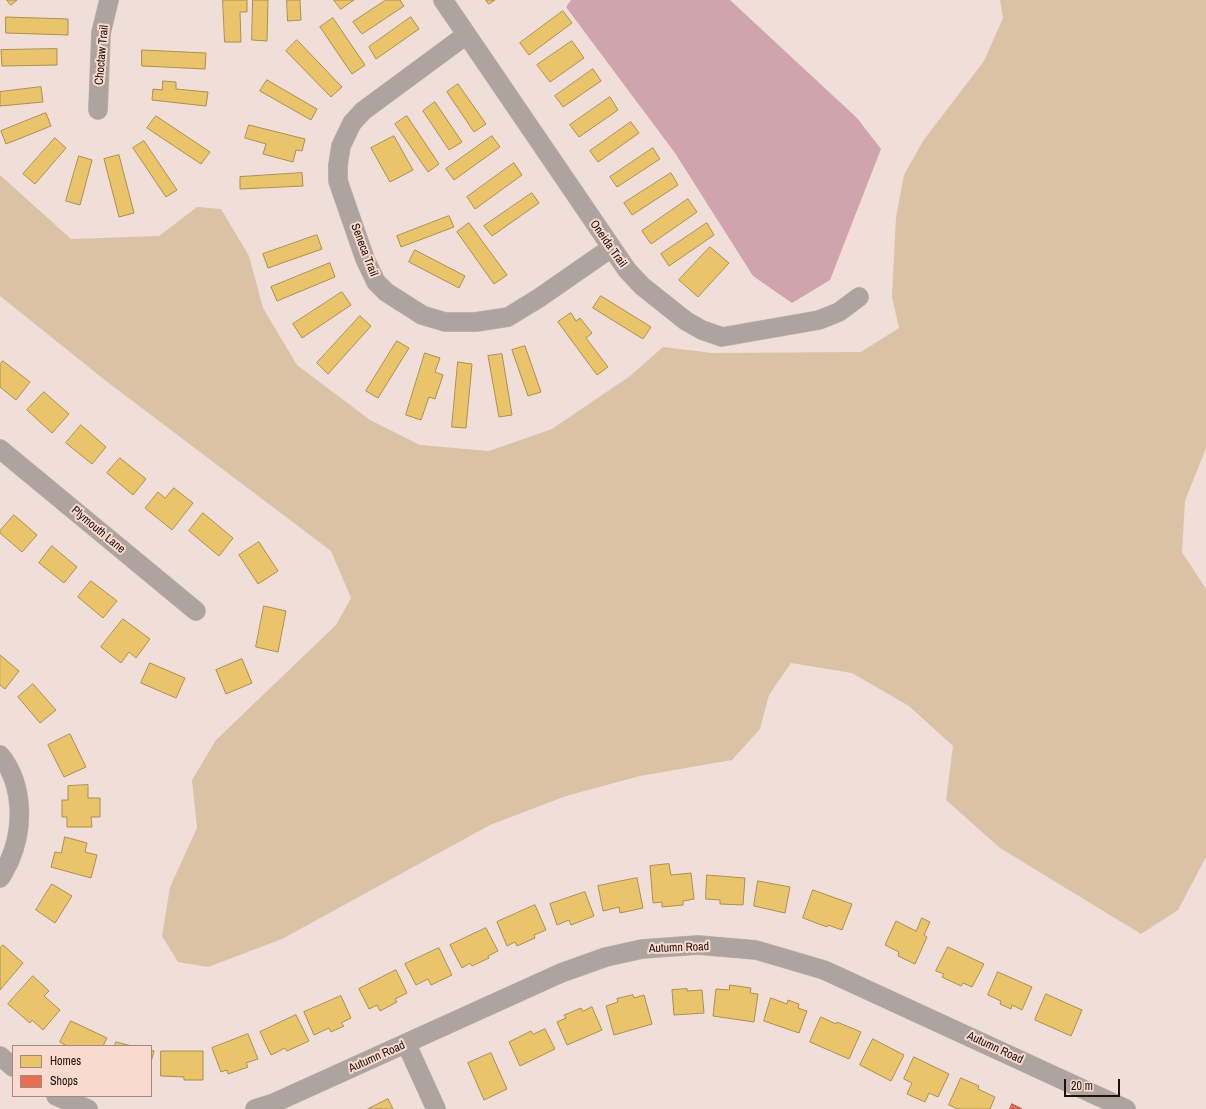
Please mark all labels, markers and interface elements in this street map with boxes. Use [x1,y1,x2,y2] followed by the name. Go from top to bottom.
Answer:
[92,24,112,86] street label: Choctaw Trail
[587,218,629,270] street label: Oneida Trail
[347,222,381,278] street label: Seneca Trail
[68,503,128,557] street label: Plymouth Lane
[649,940,709,956] street label: Autumn Road
[965,1029,1025,1067] street label: Autumn Road
[347,1038,407,1076] street label: Autumn Road
[12,1045,152,1097] legend
[50,1053,81,1069] text: Homes
[1066,1071,1122,1097] scale bar
[50,1073,78,1089] text: Shops
[1071,1078,1093,1094] text: 20 m

